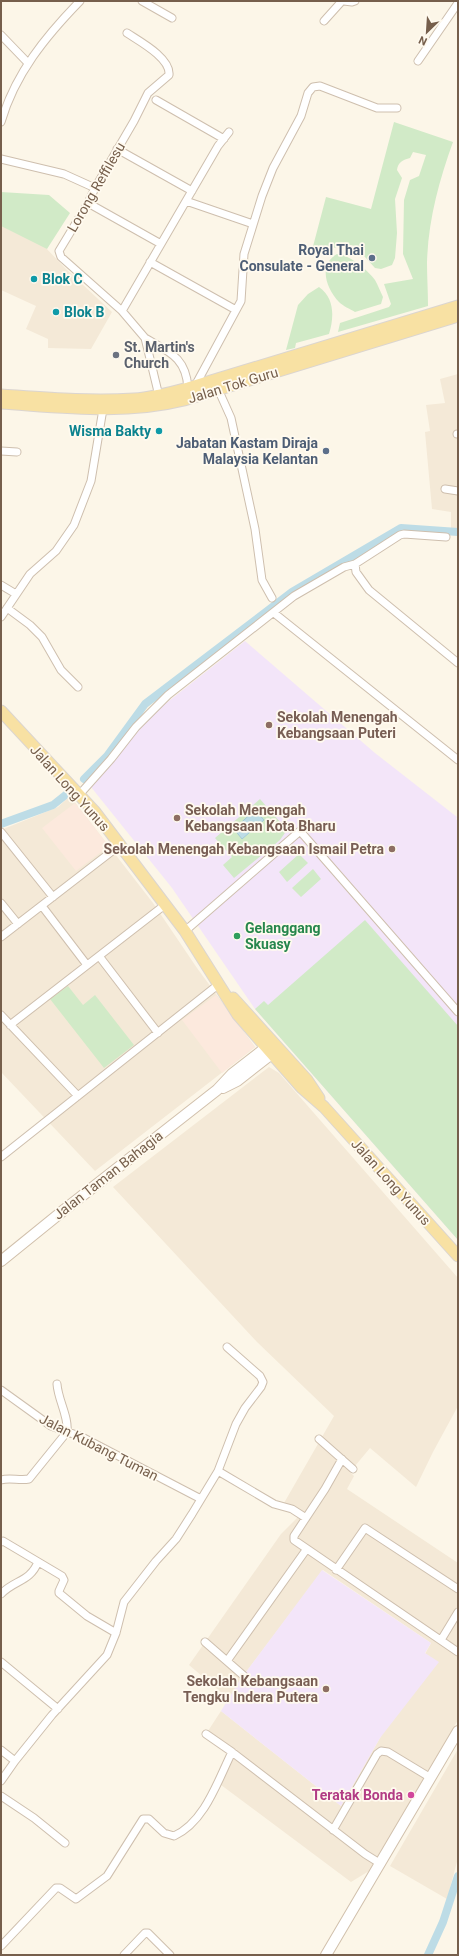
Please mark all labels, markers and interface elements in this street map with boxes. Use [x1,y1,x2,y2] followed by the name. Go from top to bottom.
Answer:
[407,12,447,52] north arrow
[417,33,429,48] text: N
[64,139,128,235] street label: Lorong Reffilesu
[239,242,364,274] place label: Royal Thai Consulate - General
[367,253,377,263] marker: Royal Thai Consulate - General
[42,271,83,287] place label: Blok C
[29,274,39,284] marker: Blok C
[64,304,105,320] place label: Blok B
[51,307,61,317] marker: Blok B
[124,339,195,371] place label: St. Martin's Church
[111,350,121,360] marker: St. Martin's Church
[186,364,280,406] street label: Jalan Tok Guru
[69,423,152,439] place label: Wisma Bakty
[154,426,164,436] marker: Wisma Bakty
[176,435,318,467] place label: Jabatan Kastam Diraja Malaysia Kelantan
[321,446,331,456] marker: Jabatan Kastam Diraja Malaysia Kelantan
[277,709,398,741] place label: Sekolah Menengah Kebangsaan Puteri
[264,720,274,730] marker: Sekolah Menengah Kebangsaan Puteri
[27,742,113,834] street label: Jalan Long Yunus
[185,802,336,834] place label: Sekolah Menengah Kebangsaan Kota Bharu
[172,813,182,823] marker: Sekolah Menengah Kebangsaan Kota Bharu
[104,841,384,857] place label: Sekolah Menengah Kebangsaan Ismail Petra
[387,844,397,854] marker: Sekolah Menengah Kebangsaan Ismail Petra
[245,920,320,952] place label: Gelanggang Skuasy
[232,931,242,941] marker: Gelanggang Skuasy
[50,1127,166,1223] street label: Jalan Taman Bahagia
[348,1136,434,1228] street label: Jalan Long Yunus
[37,1410,161,1484] street label: Jalan Kubang Tuman
[183,1673,319,1705] place label: Sekolah Kebangsaan Tengku Indera Putera
[321,1684,331,1694] marker: Sekolah Kebangsaan Tengku Indera Putera
[312,1787,404,1803] place label: Teratak Bonda
[406,1790,416,1800] marker: Teratak Bonda

